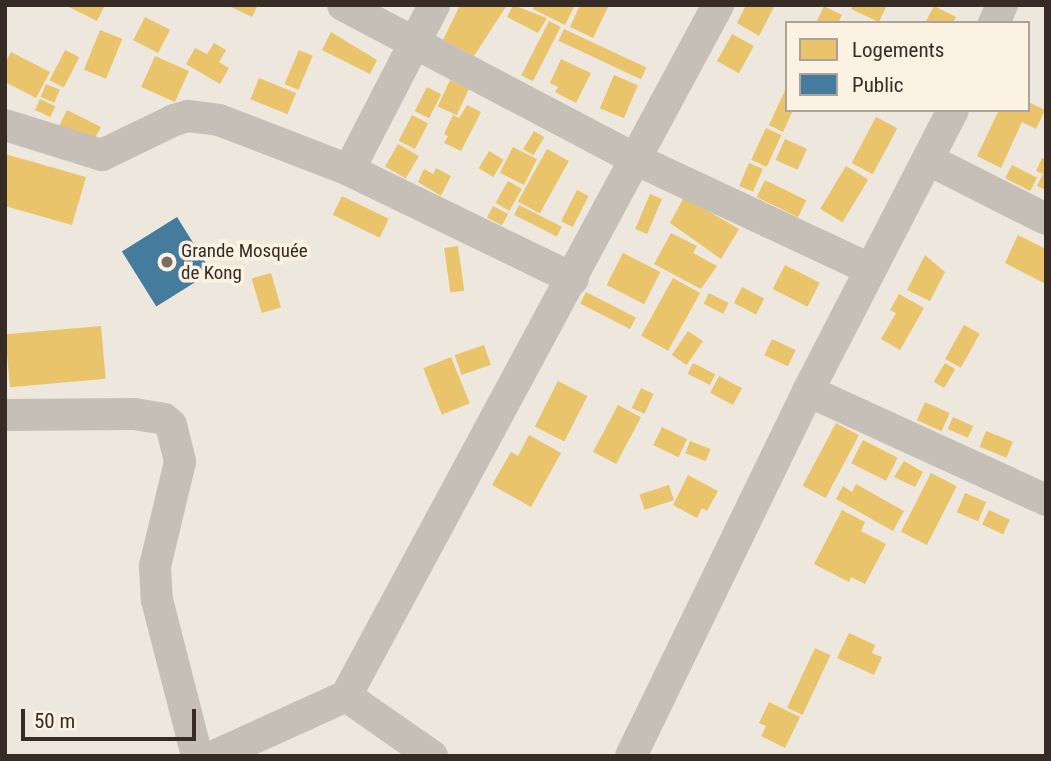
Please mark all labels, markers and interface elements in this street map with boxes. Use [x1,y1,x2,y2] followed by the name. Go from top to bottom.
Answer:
[785,21,1030,112] legend
[852,38,944,62] text: Logements
[852,73,904,97] text: Public
[181,240,308,284] place label: Grande Mosquée de Kong
[159,254,175,270] marker: Grande Mosquée de Kong
[24,694,200,738] scale bar
[34,709,75,733] text: 50 m

